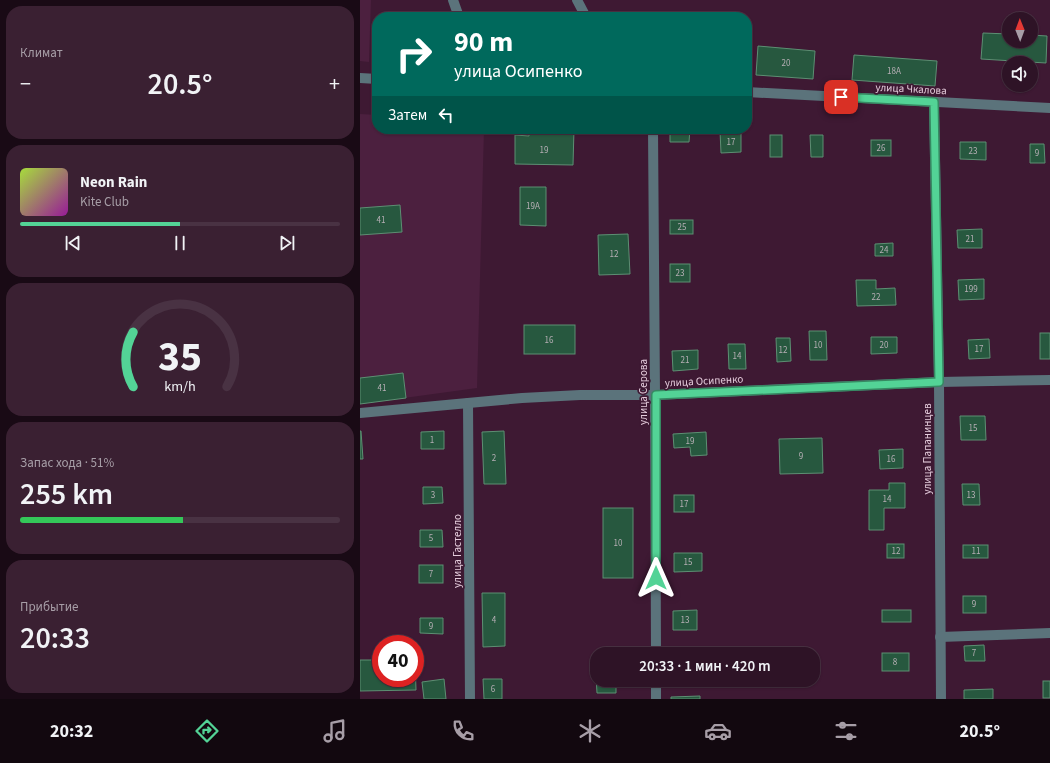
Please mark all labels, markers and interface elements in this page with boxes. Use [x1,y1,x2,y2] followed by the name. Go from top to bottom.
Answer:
[1002,12,1038,48] north arrow
[1002,12,1038,92] map controls
[454,22,513,62] text: 90 m
[388,28,440,80] icon: right
[20,44,63,62] text: Климат
[1002,56,1038,92] button: sound
[782,57,791,70] house number: 20
[454,59,582,84] text: улица Осипенко
[148,63,212,106] text: 20.5°
[887,65,901,78] house number: 18А
[20,68,31,100] text: −
[329,68,340,100] text: +
[824,80,858,114] pin
[875,80,947,98] street label: улица Чкалова
[830,86,852,108] icon: arrive
[435,104,457,126] icon: left
[388,105,427,126] text: Затем
[727,136,736,149] house number: 17
[877,142,886,155] house number: 26
[540,144,549,157] house number: 19
[969,145,978,158] house number: 23
[1035,147,1040,160] house number: 9
[80,172,147,193] text: Neon Rain
[80,193,129,211] text: Kite Club
[526,200,540,213] house number: 19А
[377,214,385,227] house number: 41
[678,221,687,234] house number: 25
[62,232,84,254] icon: previous
[169,232,191,254] icon: pause
[276,232,298,254] icon: next
[966,233,974,246] house number: 21
[880,244,889,257] house number: 24
[610,248,619,261] house number: 12
[676,267,685,280] house number: 23
[964,283,978,296] house number: 199
[872,291,881,304] house number: 22
[158,327,202,387] text: 35
[545,334,554,347] house number: 16
[814,339,823,352] house number: 10
[880,339,889,352] house number: 20
[975,343,984,356] house number: 17
[779,344,788,357] house number: 12
[733,350,742,363] house number: 14
[681,354,689,367] house number: 21
[636,359,651,425] street label: улица Серова
[664,371,744,391] street label: улица Осипенко
[164,376,196,397] text: km/h
[378,382,386,395] house number: 41
[920,403,935,495] street label: улица Папанинцев
[969,422,978,435] house number: 15
[430,434,434,447] house number: 1
[686,435,695,448] house number: 19
[799,450,804,463] house number: 9
[492,452,497,465] house number: 2
[887,453,896,466] house number: 16
[20,454,114,472] text: Запас хода · 51%
[20,473,113,516] text: 255 km
[431,489,436,502] house number: 3
[967,489,976,502] house number: 13
[883,493,892,506] house number: 14
[680,498,689,511] house number: 17
[450,514,465,588] street label: улица Гастелло
[429,532,434,545] house number: 5
[614,537,623,550] house number: 10
[892,545,901,558] house number: 12
[972,545,980,558] house number: 11
[684,556,693,569] house number: 15
[635,557,677,599] position arrow
[429,568,434,581] house number: 7
[20,598,79,616] text: Прибытие
[972,598,977,611] house number: 9
[492,614,497,627] house number: 4
[681,614,690,627] house number: 13
[20,617,90,660] text: 20:33
[429,620,434,633] house number: 9
[372,635,424,687] speed limit sign: 40
[972,647,977,660] house number: 7
[639,656,771,677] text: 20:33 · 1 мин · 420 m
[893,656,898,669] house number: 8
[491,683,496,696] house number: 6
[193,717,221,745] icon: directions
[321,717,349,745] icon: music
[449,717,477,745] icon: phone
[576,717,604,745] icon: climate
[704,717,732,745] icon: car
[832,717,860,745] icon: filters
[50,719,93,744] text: 20:32
[960,719,1000,744] text: 20.5°

